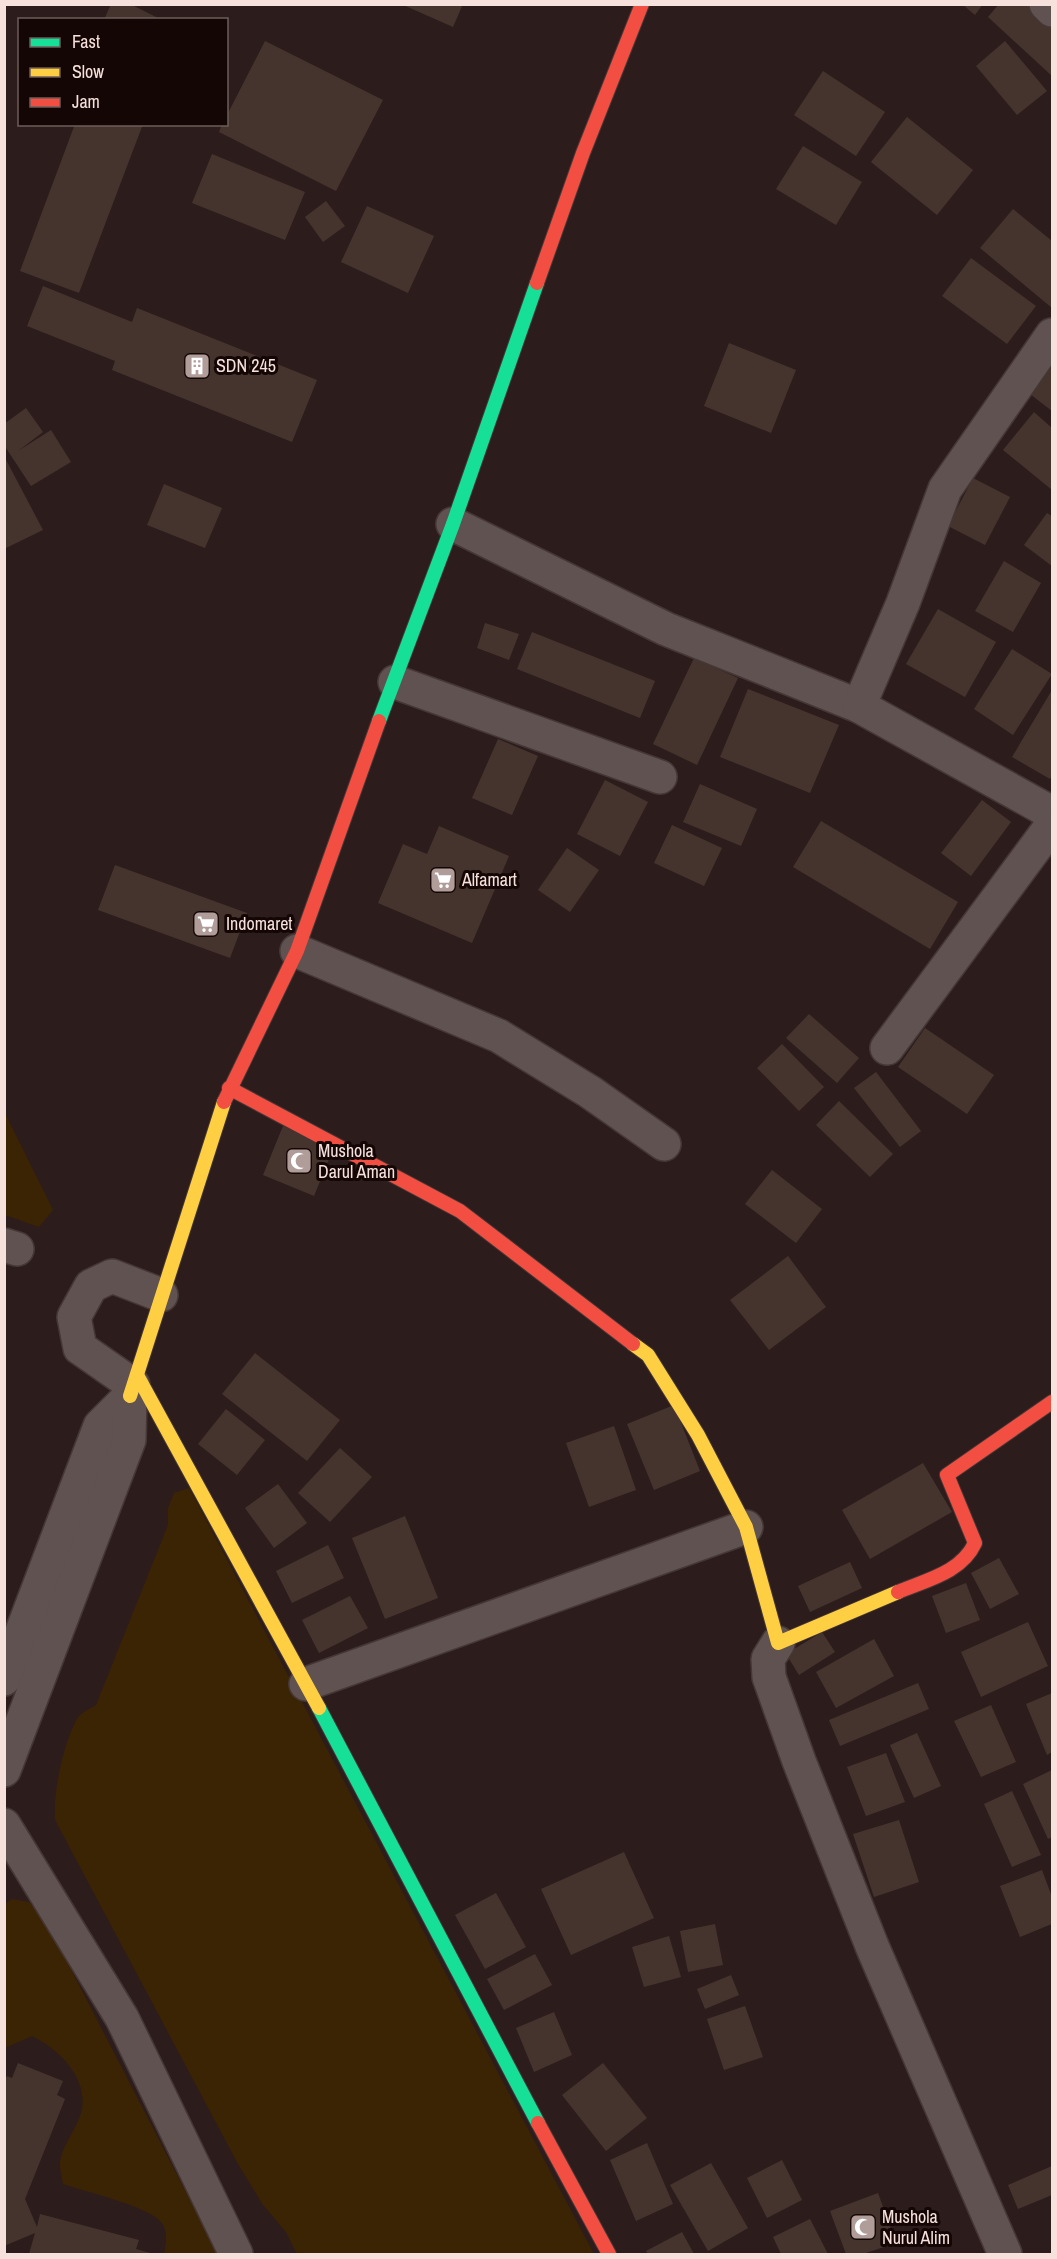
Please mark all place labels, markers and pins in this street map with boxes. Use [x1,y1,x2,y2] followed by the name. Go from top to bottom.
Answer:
[182,351,212,381] building icon: SDN 245
[216,353,276,378] place label: SDN 245
[428,865,458,895] supermarket icon: Alfamart
[461,867,517,892] place label: Alfamart
[191,909,221,939] supermarket icon: Indomaret
[226,911,292,936] place label: Indomaret
[318,1138,395,1184] place label: Mushola Darul Aman
[284,1146,314,1176] mosque icon: Mushola Darul Aman
[882,2204,950,2250] place label: Mushola Nurul Alim
[848,2212,878,2242] mosque icon: Mushola Nurul Alim

